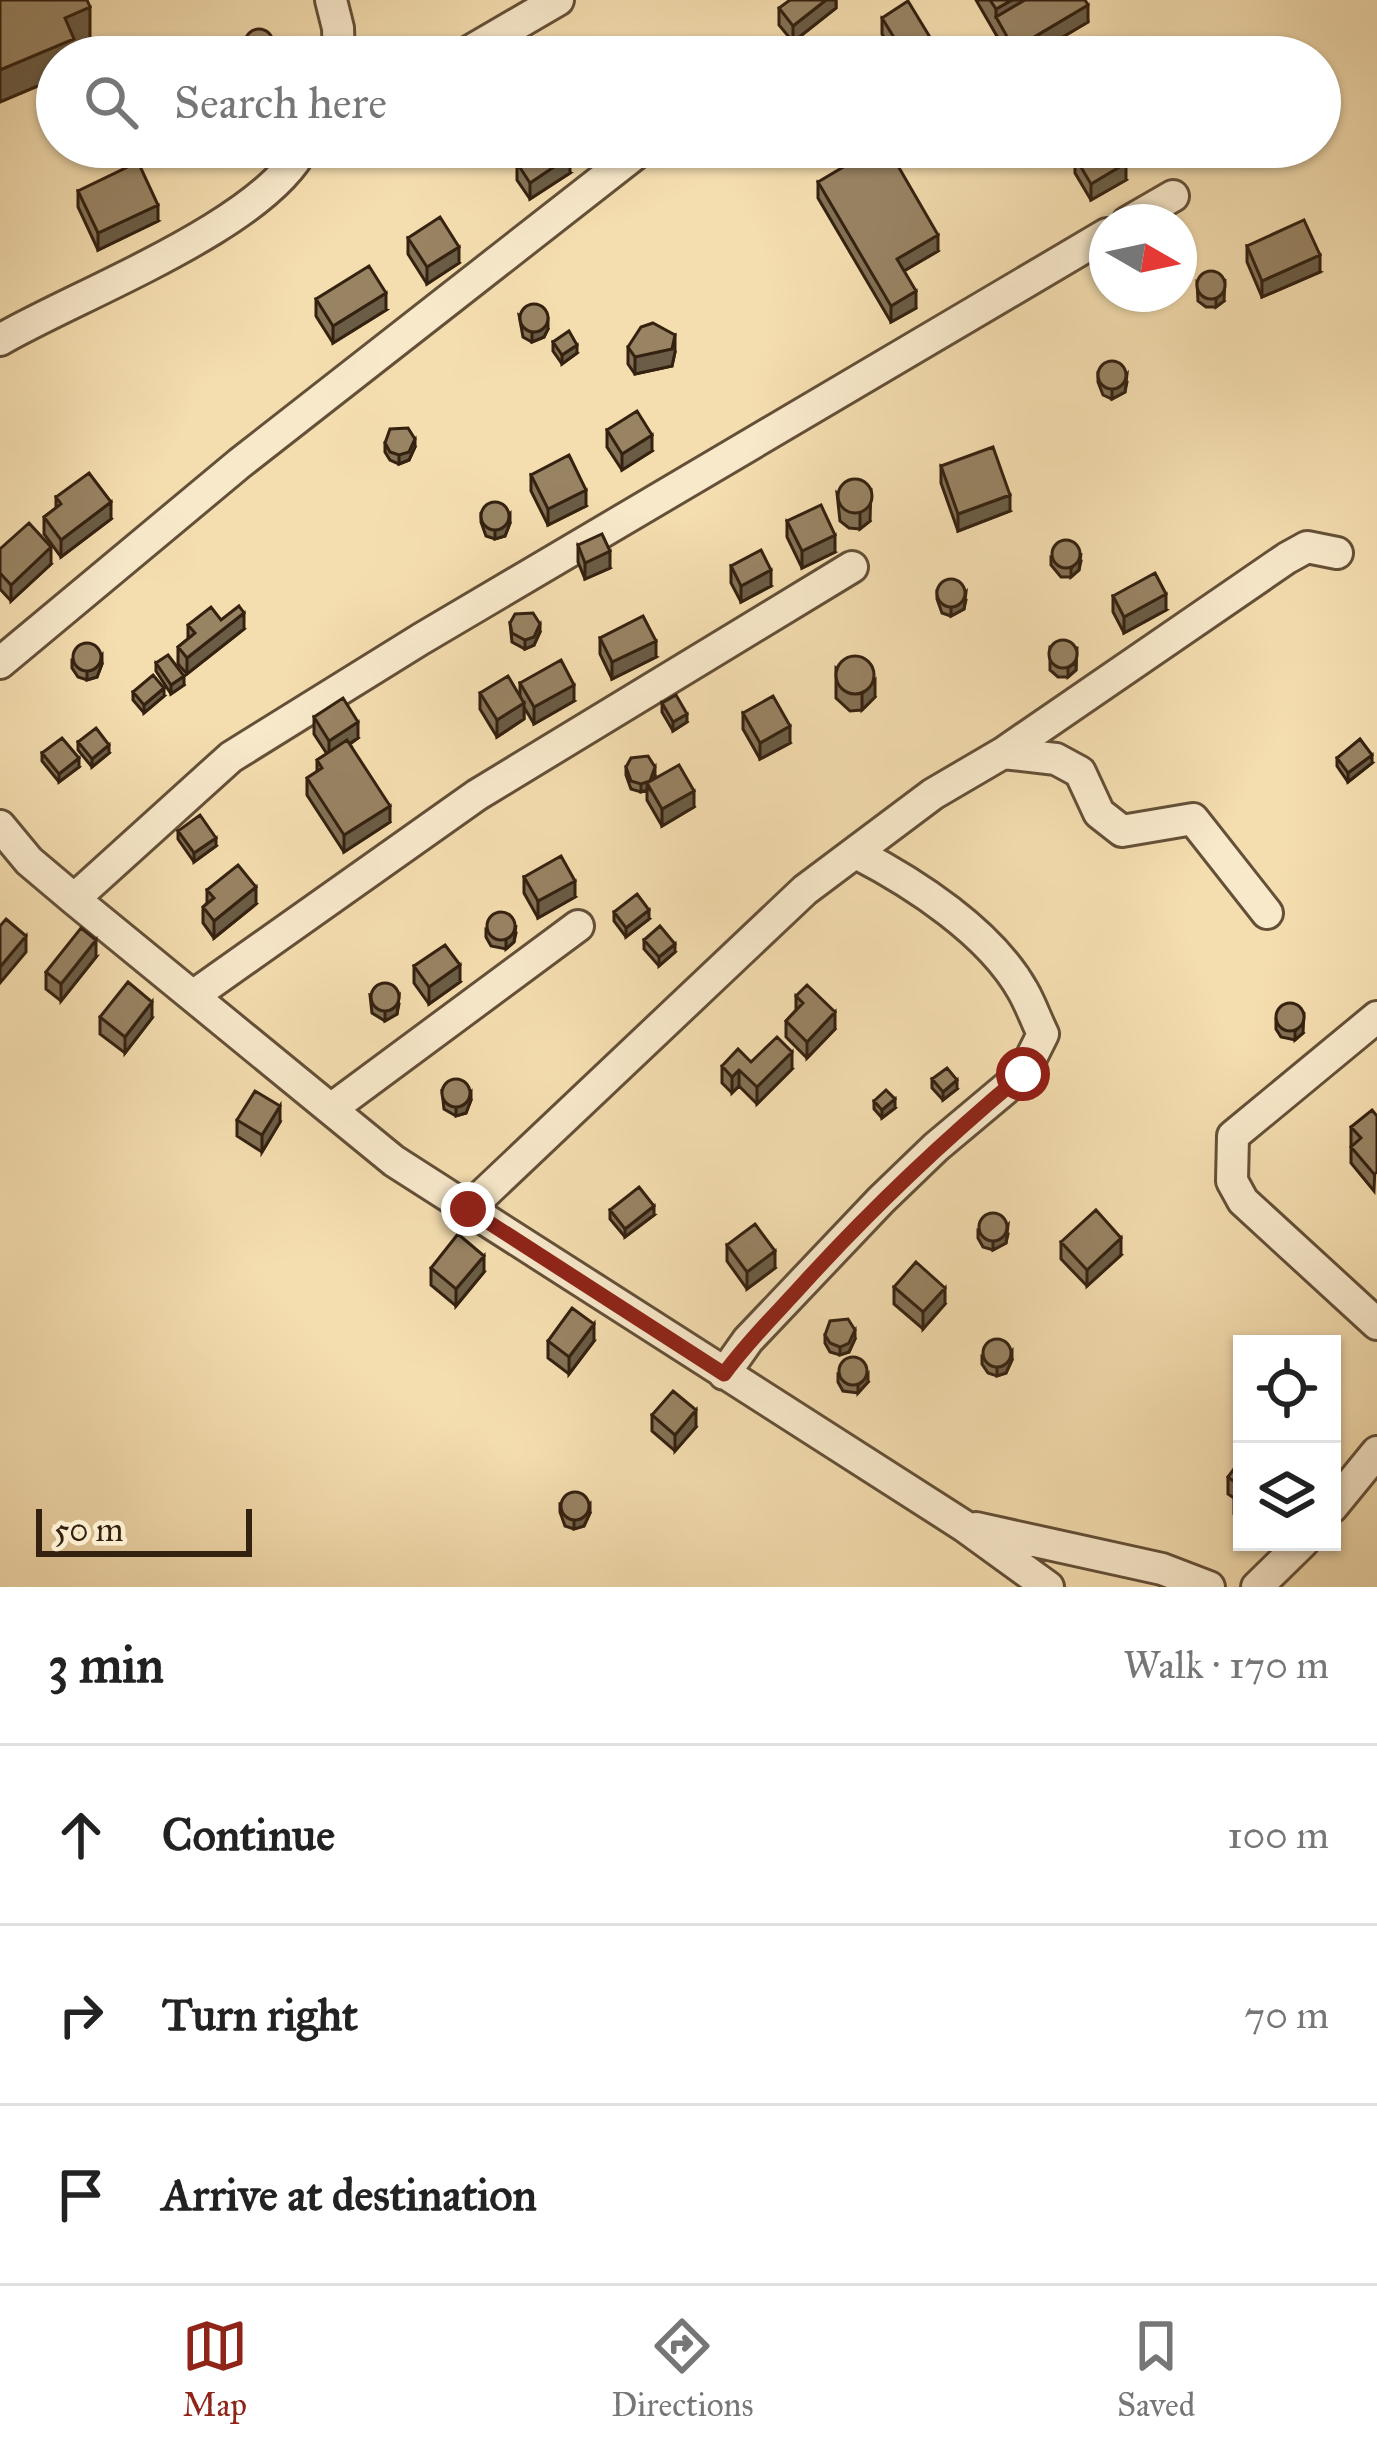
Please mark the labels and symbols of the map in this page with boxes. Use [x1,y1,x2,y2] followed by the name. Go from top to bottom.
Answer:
[1089,204,1197,312] north arrow
[996,1047,1050,1101] route start
[441,1182,495,1236] route end
[36,1503,252,1556] scale bar

